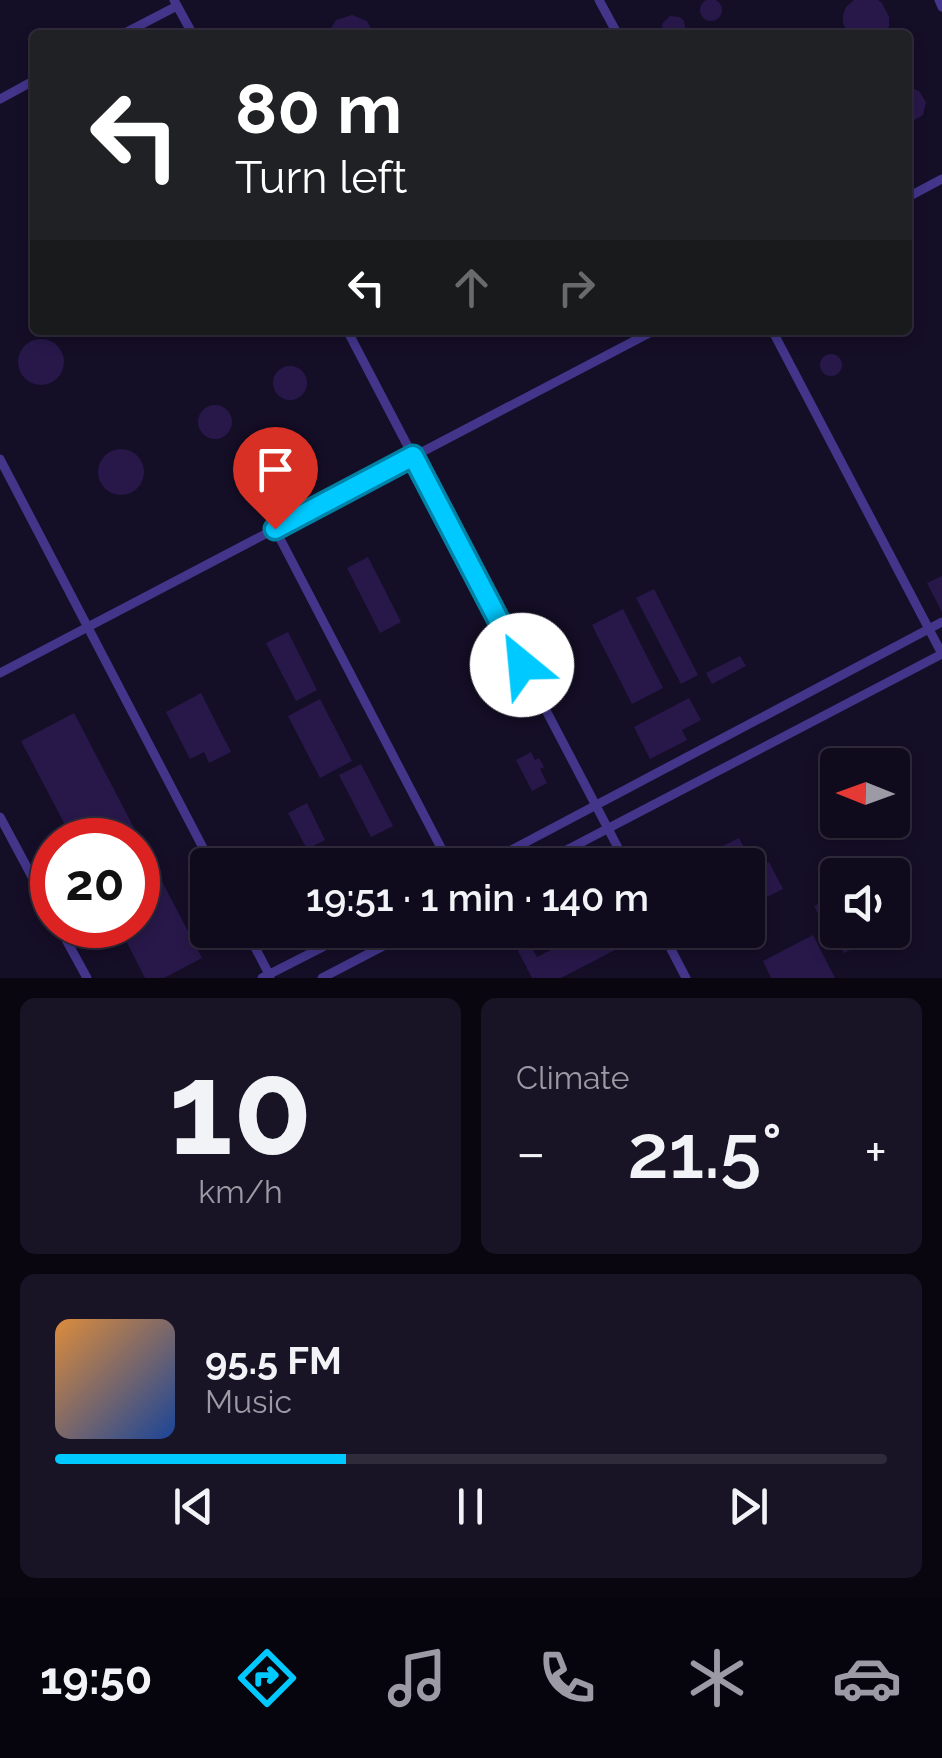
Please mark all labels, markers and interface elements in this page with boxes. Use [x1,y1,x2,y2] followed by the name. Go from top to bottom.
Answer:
[235,67,402,149] text: 80 m
[70,70,200,200] icon: left
[235,151,407,204] text: Turn left
[339,260,394,315] icon: left
[444,260,499,315] icon: ahead
[549,260,604,315] icon: right
[233,427,318,530] pin
[248,442,303,497] icon: arrive
[470,613,574,717] position arrow
[820,748,910,838] north arrow
[820,748,910,948] map controls
[30,818,160,948] speed limit sign: 20
[820,858,910,948] button: sound
[306,875,649,920] text: 19:51 · 1 min · 140 m
[168,1032,313,1184] text: 10
[516,1059,630,1096] text: Climate
[628,1107,782,1196] text: 21.5°
[516,1120,546,1185] text: −
[864,1120,887,1185] text: +
[198,1173,283,1210] text: km/h
[205,1338,342,1383] text: 95.5 FM
[205,1383,292,1420] text: Music
[166,1479,221,1534] icon: previous
[443,1479,498,1534] icon: pause
[721,1479,776,1534] icon: next
[232,1643,302,1713] icon: directions
[382,1643,452,1713] icon: music
[532,1643,602,1713] icon: phone
[682,1643,752,1713] icon: climate
[832,1643,902,1713] icon: car
[40,1652,152,1705] text: 19:50

